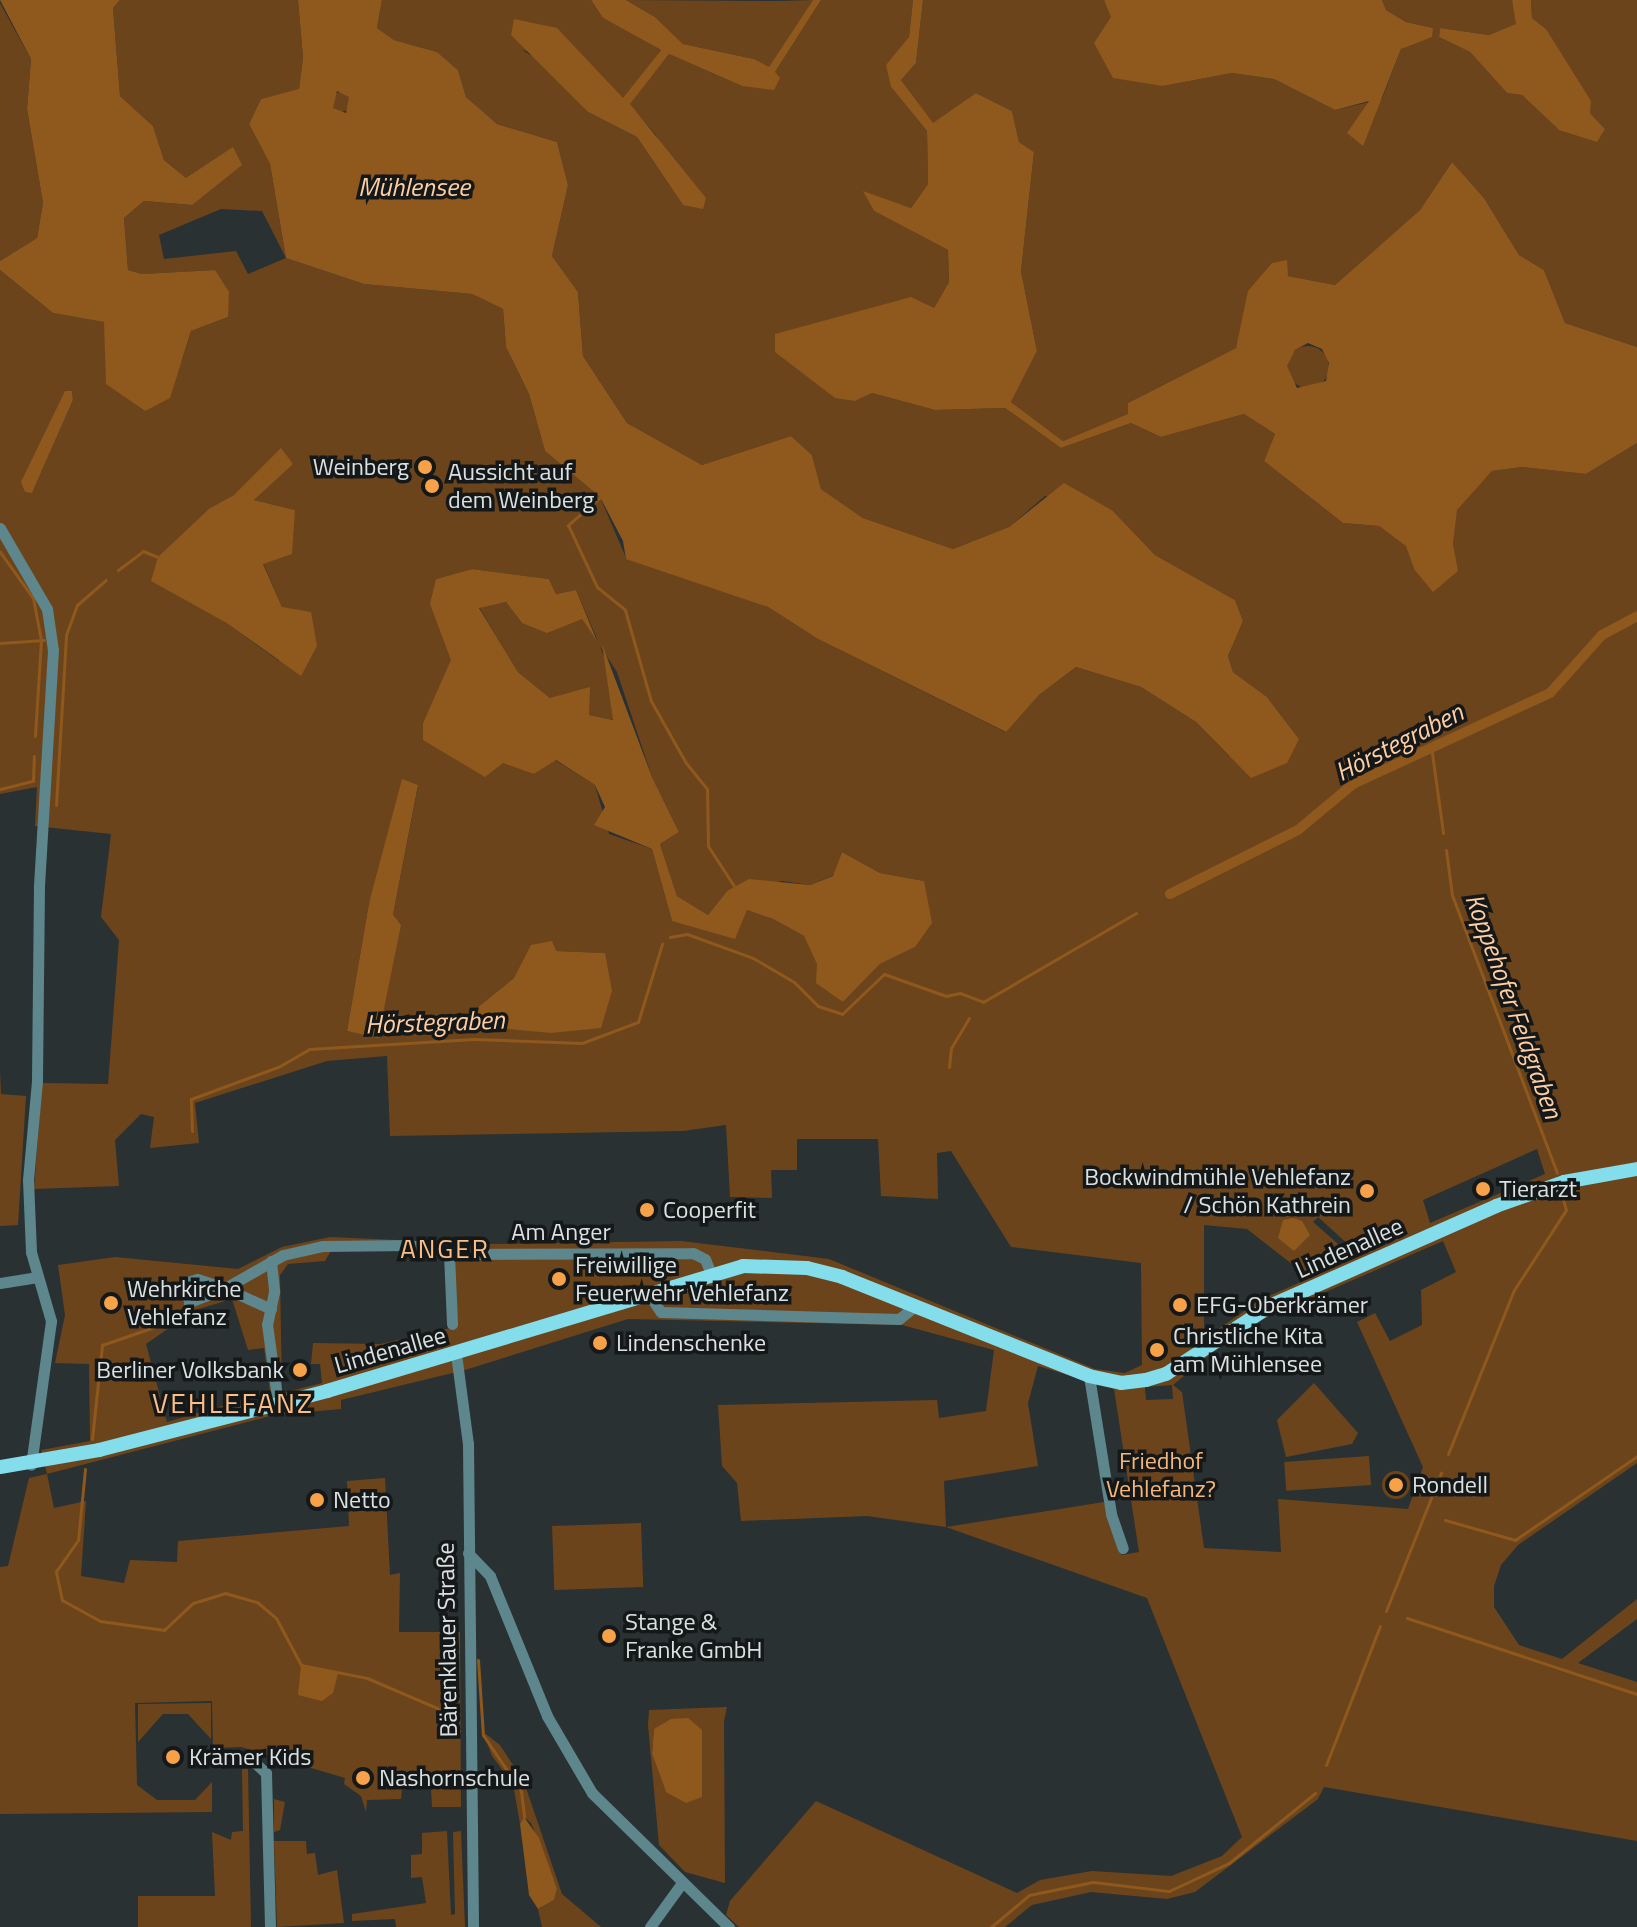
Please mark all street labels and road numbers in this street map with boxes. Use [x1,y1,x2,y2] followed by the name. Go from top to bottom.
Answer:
[1291,1212,1407,1284] street label: Lindenallee
[511,1218,611,1246] street label: Am Anger
[331,1320,449,1380] street label: Lindenallee
[431,1542,463,1738] street label: Bärenklauer Straße

